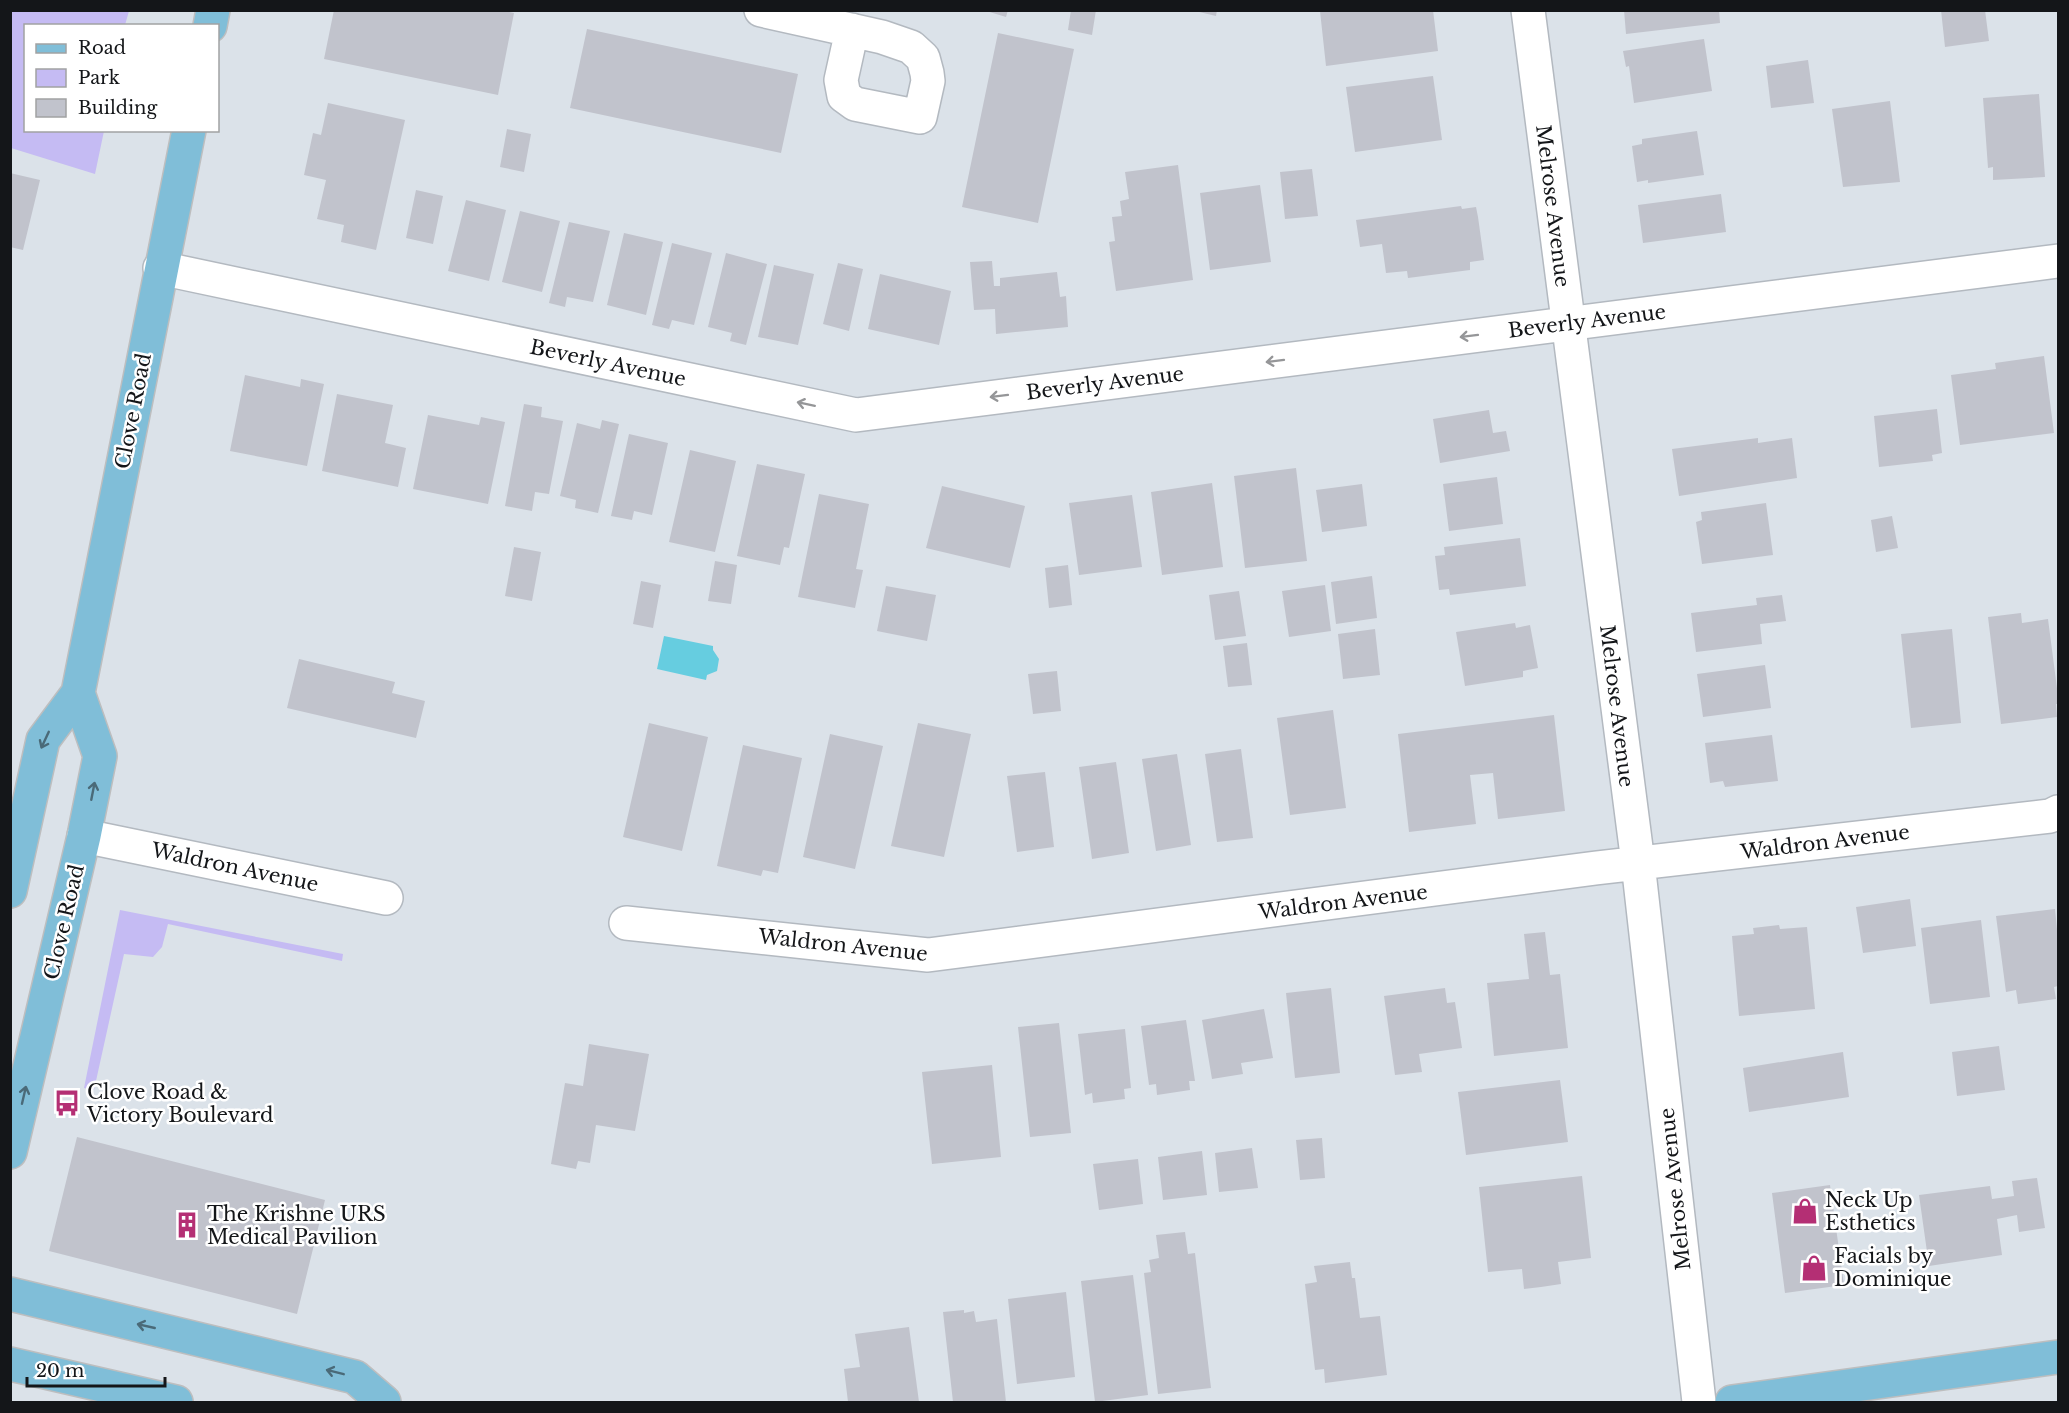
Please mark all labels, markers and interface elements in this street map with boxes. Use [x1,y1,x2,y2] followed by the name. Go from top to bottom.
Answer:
[24,24,219,132] legend
[78,37,126,59] text: Road
[78,67,120,89] text: Park
[78,97,157,119] text: Building
[1531,123,1575,289] street label: Melrose Avenue
[1507,299,1667,343] street label: Beverly Avenue
[1459,330,1479,341] one-way arrow
[528,335,688,391] street label: Beverly Avenue
[110,351,156,471] street label: Clove Road
[1266,355,1286,366] one-way arrow
[1025,361,1185,405] street label: Beverly Avenue
[989,391,1009,402] one-way arrow
[797,398,816,409] one-way arrow
[1595,623,1639,789] street label: Melrose Avenue
[39,731,51,749] one-way arrow
[88,782,99,801] one-way arrow
[1738,820,1911,864] street label: Waldron Avenue
[148,837,321,896] street label: Waldron Avenue
[39,862,89,982] street label: Clove Road
[1256,880,1429,924] street label: Waldron Avenue
[756,924,929,966] street label: Waldron Avenue
[86,1080,274,1127] place label: Clove Road & Victory Boulevard
[19,1086,30,1105] one-way arrow
[52,1088,82,1118] bus stop icon: Clove Road & Victory Boulevard
[1655,1107,1695,1271] street label: Melrose Avenue
[1825,1188,1916,1235] place label: Neck Up Esthetics
[1790,1196,1820,1226] shop icon: Neck Up Esthetics
[207,1202,386,1249] place label: The Krishne URS Medical Pavilion
[172,1210,202,1240] building icon: The Krishne URS Medical Pavilion
[1834,1244,1952,1291] place label: Facials by Dominique
[1799,1253,1829,1283] shop icon: Facials by Dominique
[137,1320,156,1332] one-way arrow
[27,1350,165,1388] scale bar
[36,1360,84,1382] text: 20 m
[326,1366,345,1378] one-way arrow

